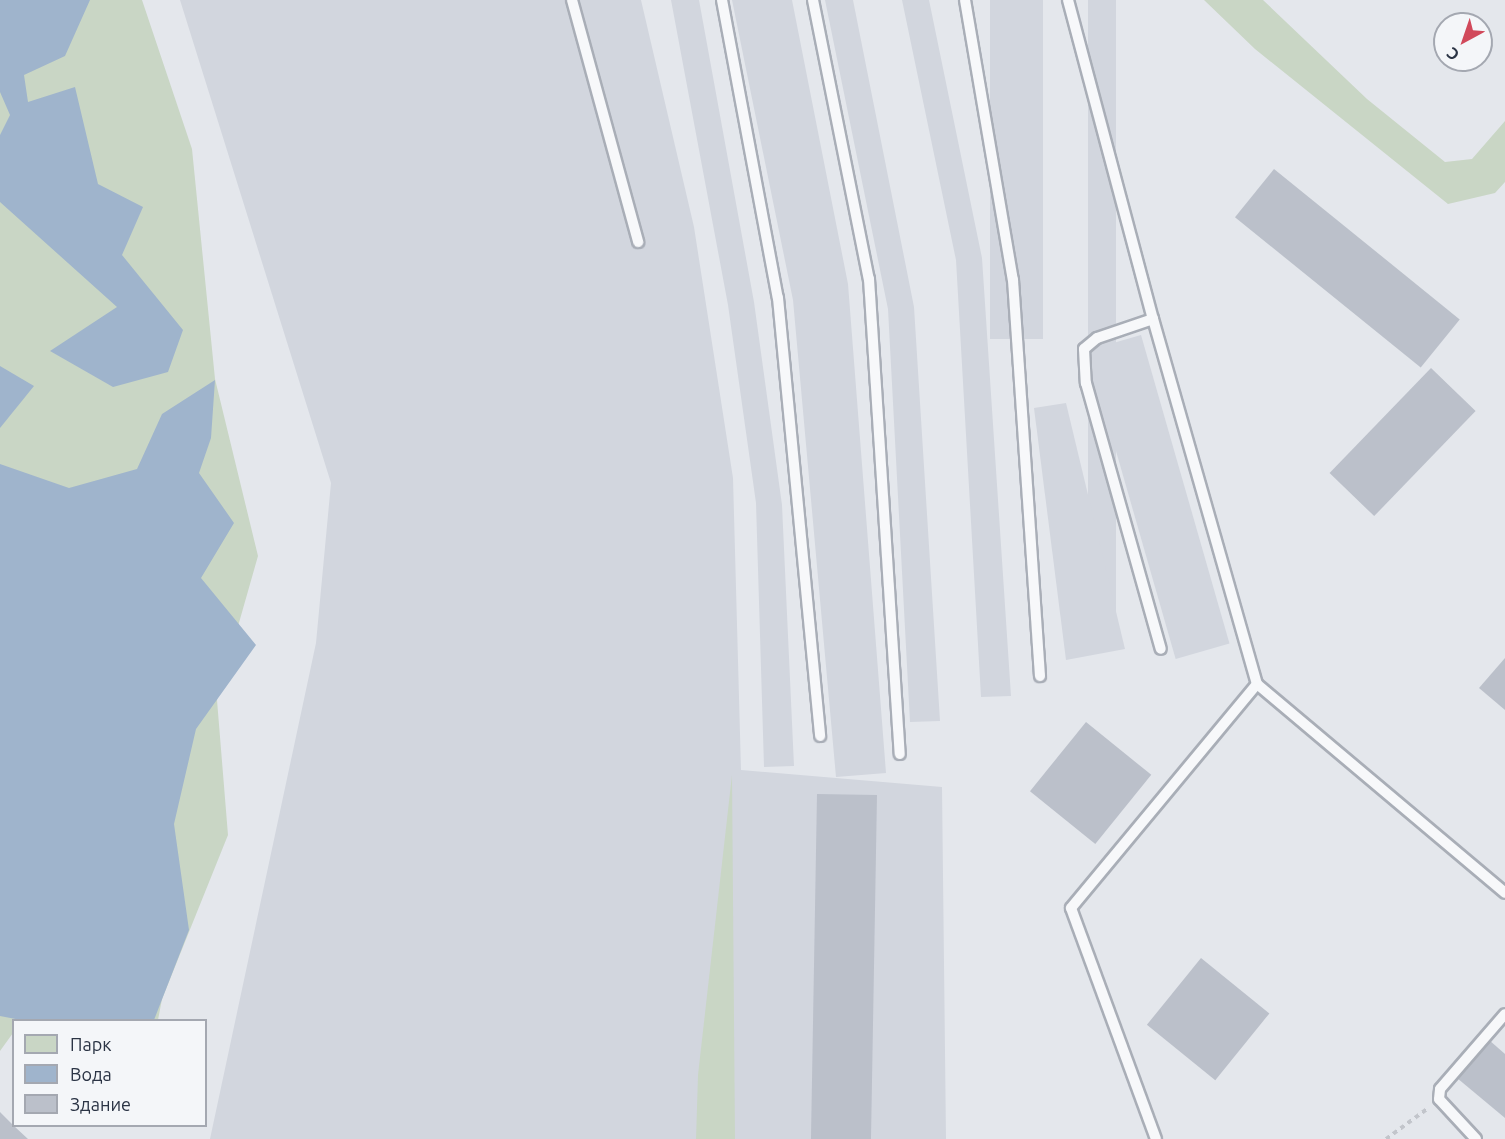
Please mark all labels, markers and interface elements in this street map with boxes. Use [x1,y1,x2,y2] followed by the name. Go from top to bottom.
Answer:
[1433,12,1493,72] north arrow
[1443,44,1462,64] text: С
[12,1019,207,1127] legend
[70,1034,111,1054] text: Парк
[70,1064,112,1084] text: Вода
[70,1094,131,1114] text: Здание

